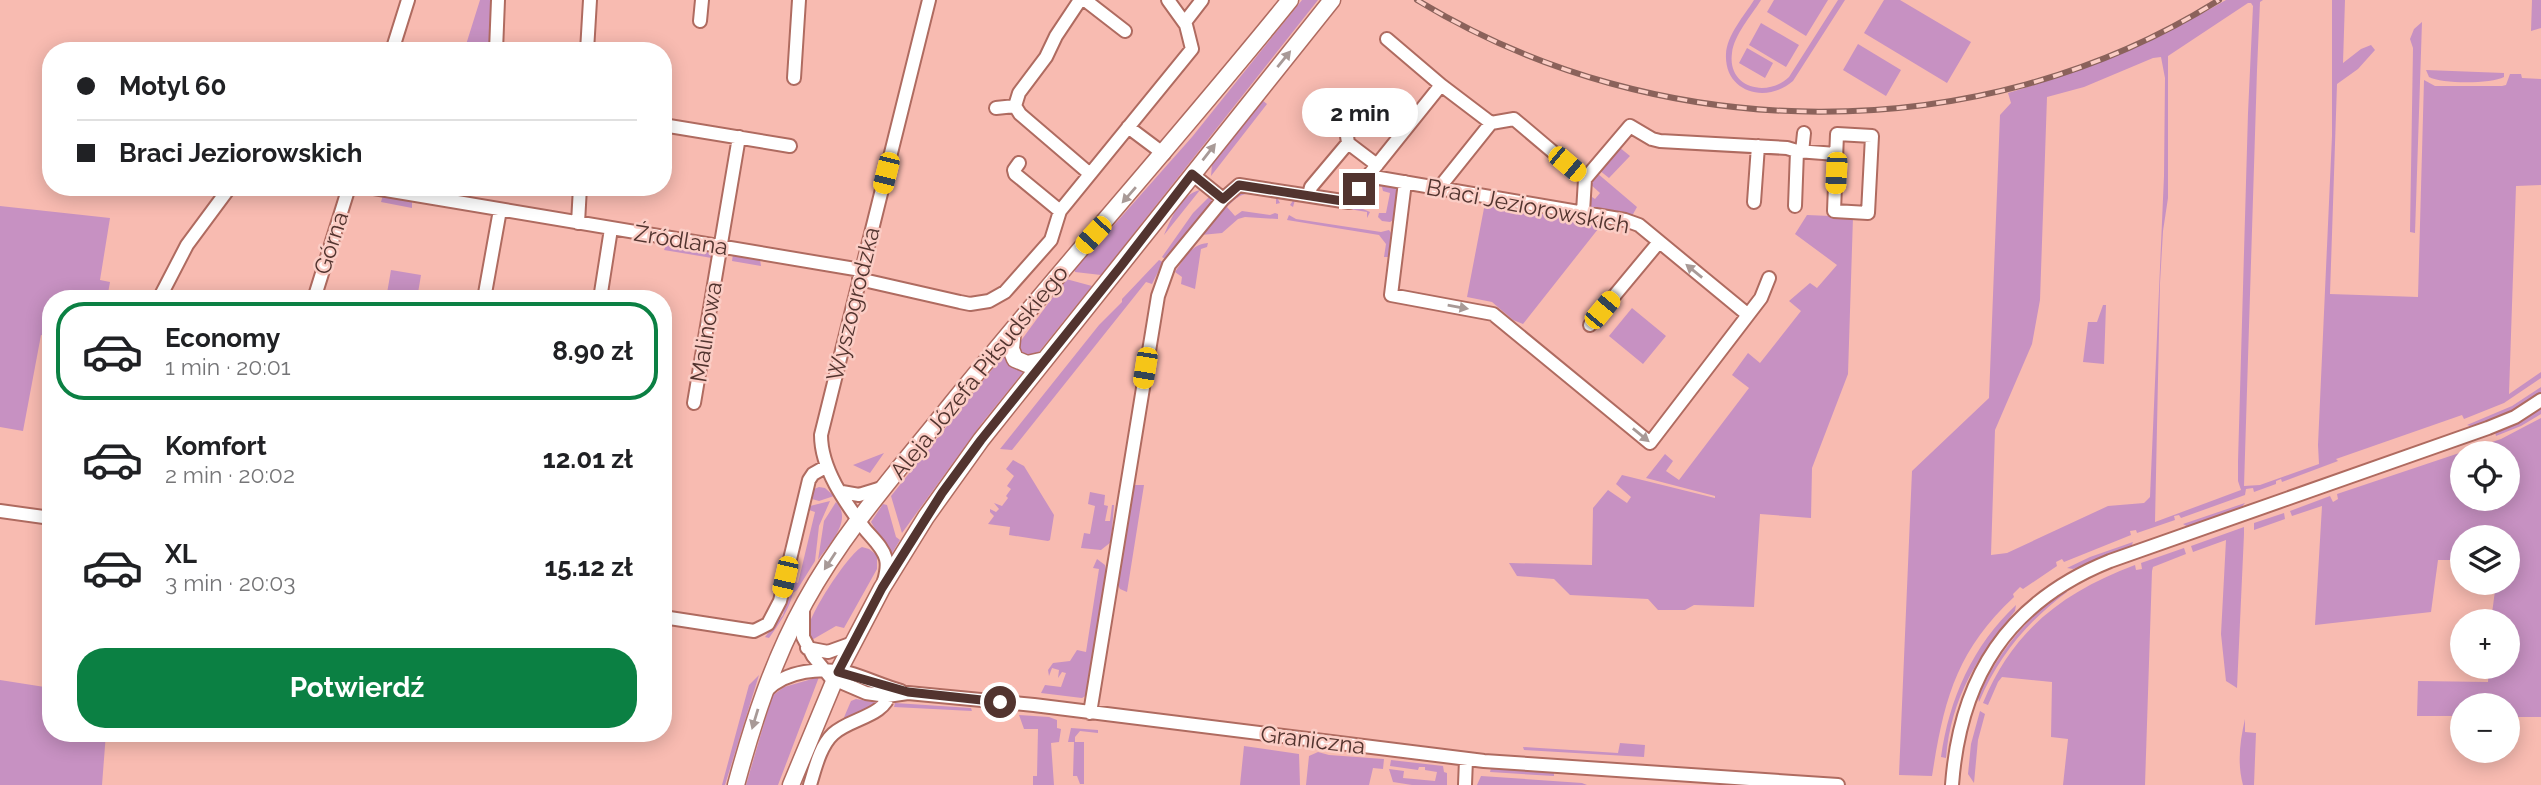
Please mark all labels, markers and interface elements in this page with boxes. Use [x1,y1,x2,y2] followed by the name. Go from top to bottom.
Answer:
[1276,51,1291,69] one-way arrow
[119,71,227,101] text: Motyl 60
[1301,88,1417,136] callout: 2 min
[1330,99,1390,126] text: 2 min
[119,138,363,168] text: Braci Jeziorowskich
[1545,142,1590,186] car
[1201,144,1216,162] one-way arrow
[871,150,902,196] car
[1825,151,1848,195] car
[1343,173,1375,205] route end
[1424,173,1632,238] street label: Braci Jeziorowskich
[1122,186,1137,203] one-way arrow
[308,208,353,278] street label: Górna
[1072,212,1115,258] car
[632,219,730,260] street label: Źródlana
[820,224,885,384] street label: Wyszogrodzka
[884,259,1073,484] street label: Aleja Józefa Piłsudskiego
[1686,264,1703,279] one-way arrow
[684,280,727,384] street label: Malinowa
[1581,287,1624,333] car
[1447,302,1469,313] one-way arrow
[81,320,144,383] icon: car
[165,323,280,353] text: Economy
[552,336,633,366] text: 8.90 zł
[1132,346,1159,390] car
[165,353,291,380] text: 1 min · 20:01
[1632,427,1650,442] one-way arrow
[81,428,144,491] icon: car
[165,431,267,461] text: Komfort
[2450,441,2520,763] map controls
[2450,441,2520,511] button: locate
[543,444,633,474] text: 12.01 zł
[165,461,295,488] text: 2 min · 20:02
[2450,525,2520,595] button: layers
[81,536,144,599] icon: car
[165,539,197,569] text: XL
[544,552,633,582] text: 15.12 zł
[823,552,837,570] one-way arrow
[771,554,800,600] car
[165,569,296,596] text: 3 min · 20:03
[2450,609,2520,679] button: +
[77,648,637,728] button: Potwierdź
[984,686,1016,718] route start
[2450,693,2520,763] button: −
[750,709,760,730] one-way arrow
[1259,720,1367,759] street label: Graniczna

